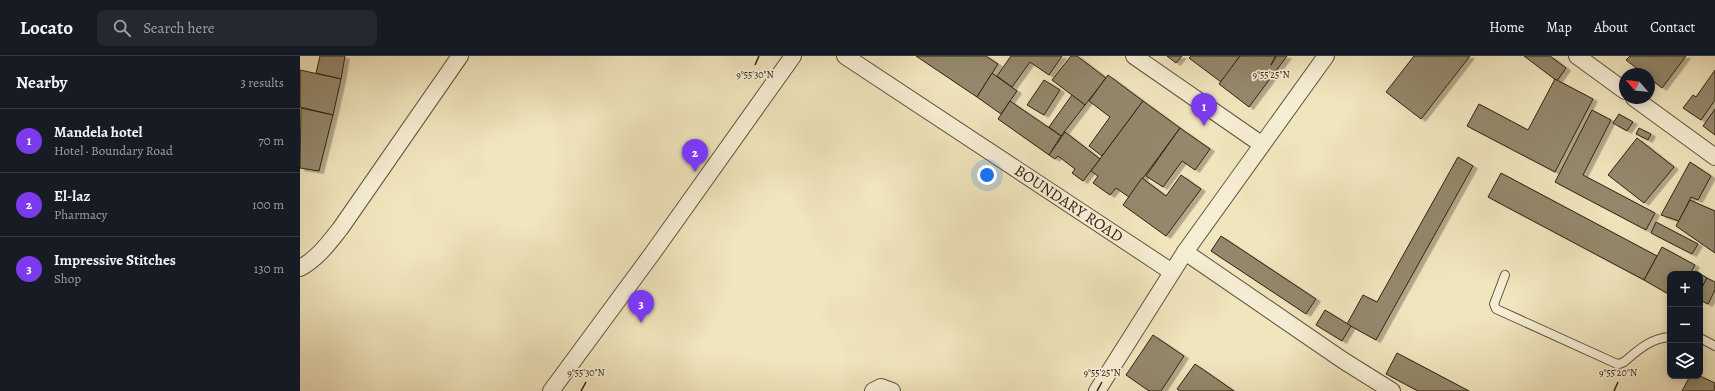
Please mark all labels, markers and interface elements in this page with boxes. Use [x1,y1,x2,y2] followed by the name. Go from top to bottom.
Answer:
[97,10,377,46] search box
[20,15,73,41] text: Locato
[111,17,133,39] icon: search
[143,18,215,38] text: Search here
[1489,18,1524,37] text: Home
[1546,18,1572,37] text: Map
[1594,18,1628,37] text: About
[1650,18,1695,37] text: Contact
[736,68,774,81] text: 9°55'30"N
[1252,68,1290,81] text: 9°55'25"N
[1619,68,1655,104] north arrow
[16,71,67,94] text: Nearby
[240,74,284,91] text: 3 results
[1191,93,1217,126] pin: 1
[54,122,143,142] text: Mandela hotel
[27,132,31,149] text: 1
[258,132,284,149] text: 70 m
[682,139,708,172] pin: 2
[54,142,173,159] text: Hotel · Boundary Road
[1010,160,1127,248] street label: BOUNDARY ROAD
[977,165,997,185] your location
[54,186,90,206] text: El-laz
[26,196,32,213] text: 2
[252,196,284,213] text: 100 m
[54,206,107,223] text: Pharmacy
[54,250,176,270] text: Impressive Stitches
[26,260,32,277] text: 3
[254,260,284,277] text: 130 m
[54,270,81,287] text: Shop
[1667,271,1703,379] map controls
[1667,271,1703,307] button: +
[628,290,654,323] pin: 3
[1667,307,1703,343] button: −
[1667,343,1703,379] button: layers
[567,366,605,379] text: 9°55'30"N
[1083,366,1121,379] text: 9°55'25"N
[1599,366,1637,379] text: 9°55'20"N

